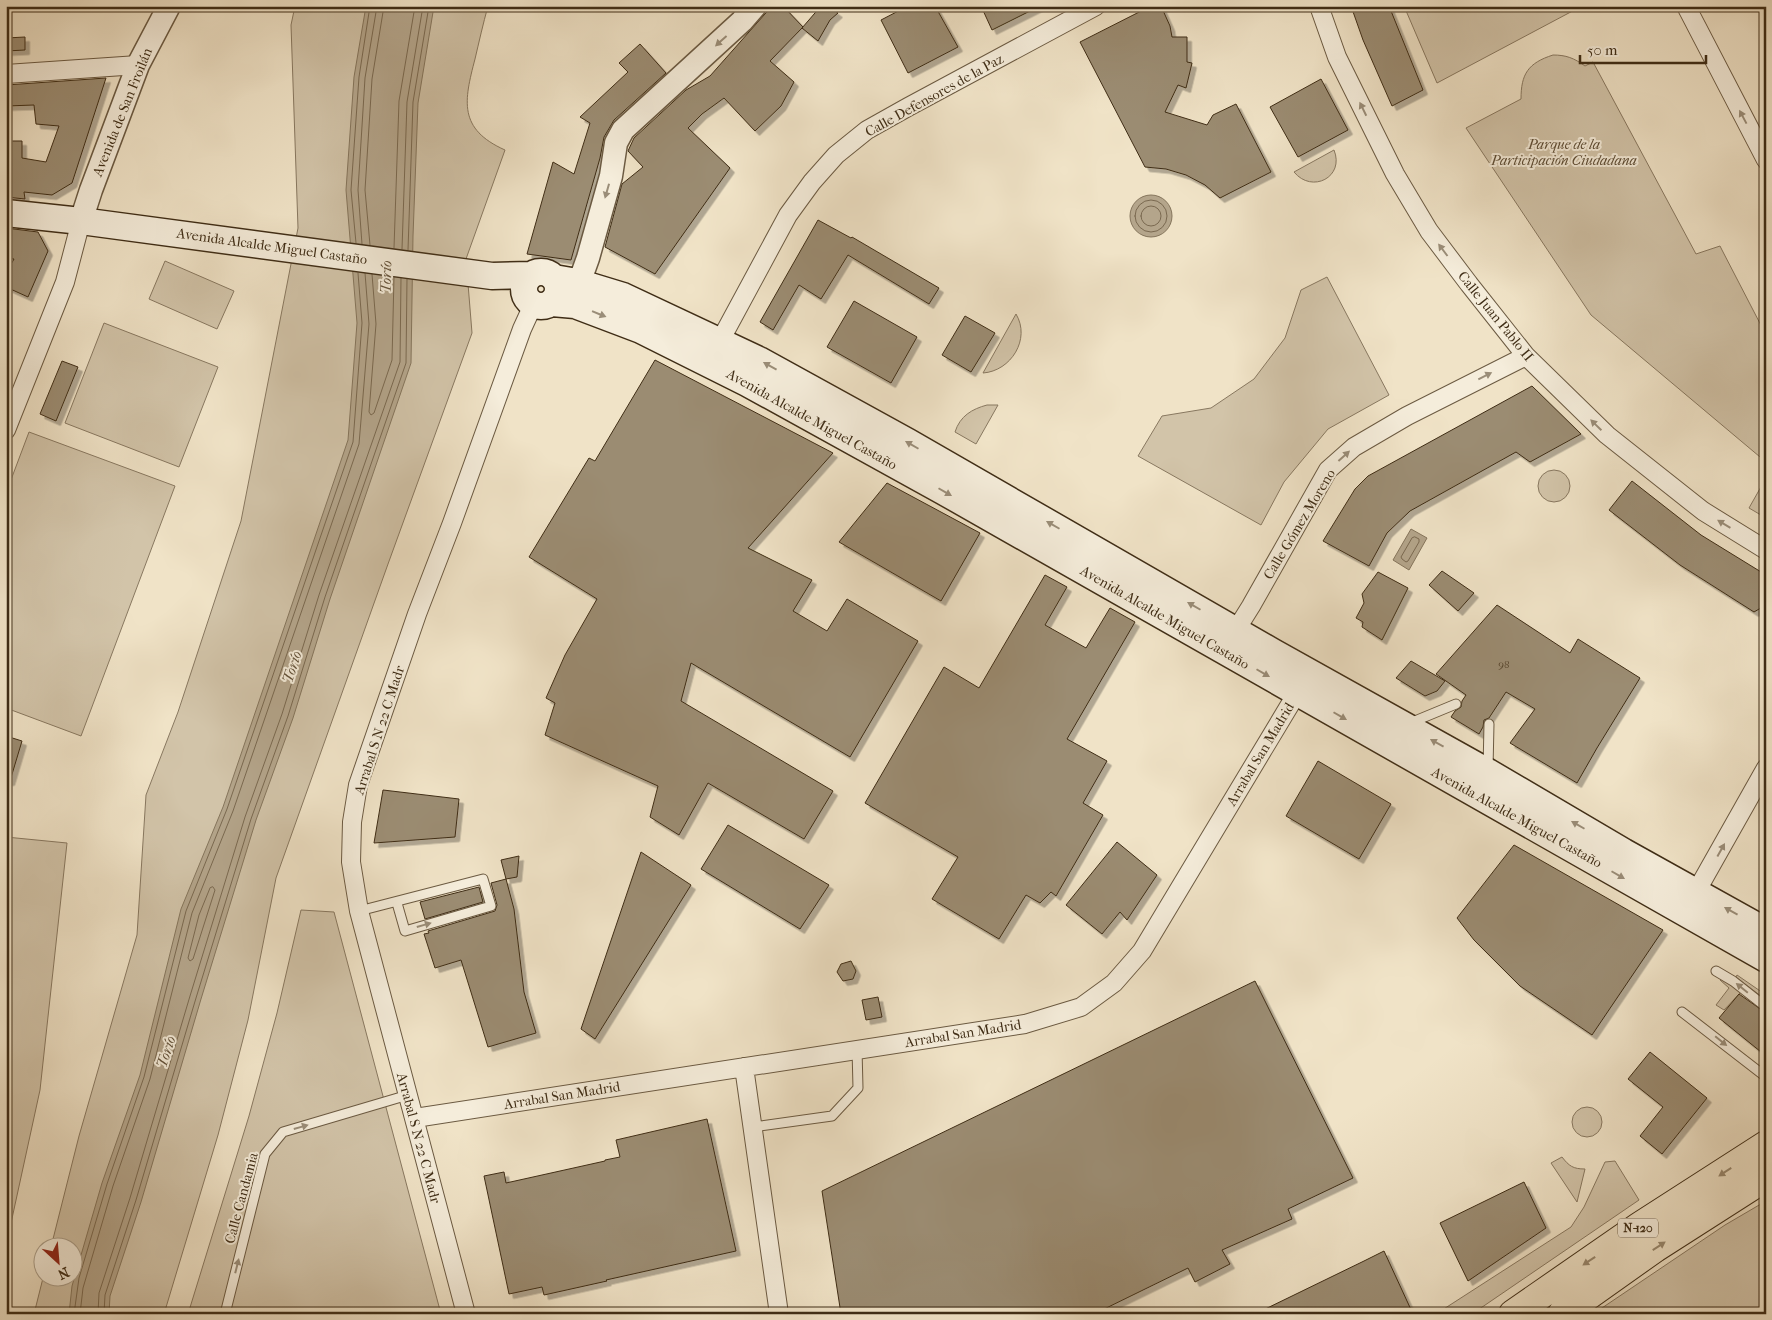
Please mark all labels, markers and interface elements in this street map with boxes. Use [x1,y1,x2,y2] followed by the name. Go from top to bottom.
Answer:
[1580,32,1706,64] scale bar
[715,35,727,47] one-way arrow
[1587,41,1618,59] text: 50 m
[89,45,156,180] street label: Avenida de San Froilán
[862,50,1006,141] street label: Calle Defensores de la Paz
[1359,102,1367,116] one-way arrow
[1739,109,1747,124] one-way arrow
[1490,136,1637,169] park label: Parque de la Participación Ciudadana
[602,183,610,198] one-way arrow
[174,225,368,268] street label: Avenida Alcalde Miguel Castaño
[1438,243,1448,257] one-way arrow
[377,260,395,294] water label: Torío
[1454,268,1537,365] street label: Calle Juan Pablo II
[591,311,606,319] one-way arrow
[763,361,776,370] one-way arrow
[723,365,900,474] street label: Avenida Alcalde Miguel Castaño
[1478,372,1492,380] one-way arrow
[1590,419,1602,431] one-way arrow
[905,440,918,449] one-way arrow
[1337,450,1349,462] one-way arrow
[1260,466,1339,583] street label: Calle Gómez Moreno
[938,488,953,496] one-way arrow
[1718,520,1731,529] one-way arrow
[1046,521,1059,530] one-way arrow
[1076,561,1252,673] street label: Avenida Alcalde Miguel Castaño
[1186,602,1201,610] one-way arrow
[278,649,306,685] water label: Torío
[1498,658,1510,671] house number: 98
[350,663,408,798] street label: Arrabal S N 22 C Madr
[1256,669,1269,678] one-way arrow
[1222,699,1298,810] street label: Arrabal San Madrid
[1333,712,1347,721] one-way arrow
[1430,739,1444,748] one-way arrow
[1428,763,1605,872] street label: Avenida Alcalde Miguel Castaño
[1571,820,1584,829] one-way arrow
[1716,843,1725,856] one-way arrow
[1611,870,1625,879] one-way arrow
[1724,907,1738,916] one-way arrow
[416,921,431,929] one-way arrow
[1736,982,1749,993] one-way arrow
[903,1016,1023,1051] street label: Arrabal San Madrid
[152,1034,180,1070] water label: Torío
[1714,1036,1727,1047] one-way arrow
[393,1070,444,1205] street label: Arrabal S N 22 C Madr
[502,1078,622,1113] street label: Arrabal San Madrid
[293,1123,308,1131] one-way arrow
[221,1150,262,1246] street label: Calle Candamia
[1718,1167,1731,1177] one-way arrow
[1618,1218,1658,1238] road number: N-120
[32,1238,82,1288] north arrow
[1652,1241,1666,1251] one-way arrow
[1582,1256,1595,1266] one-way arrow
[233,1259,241,1274] one-way arrow
[55,1263,72,1283] text: N

